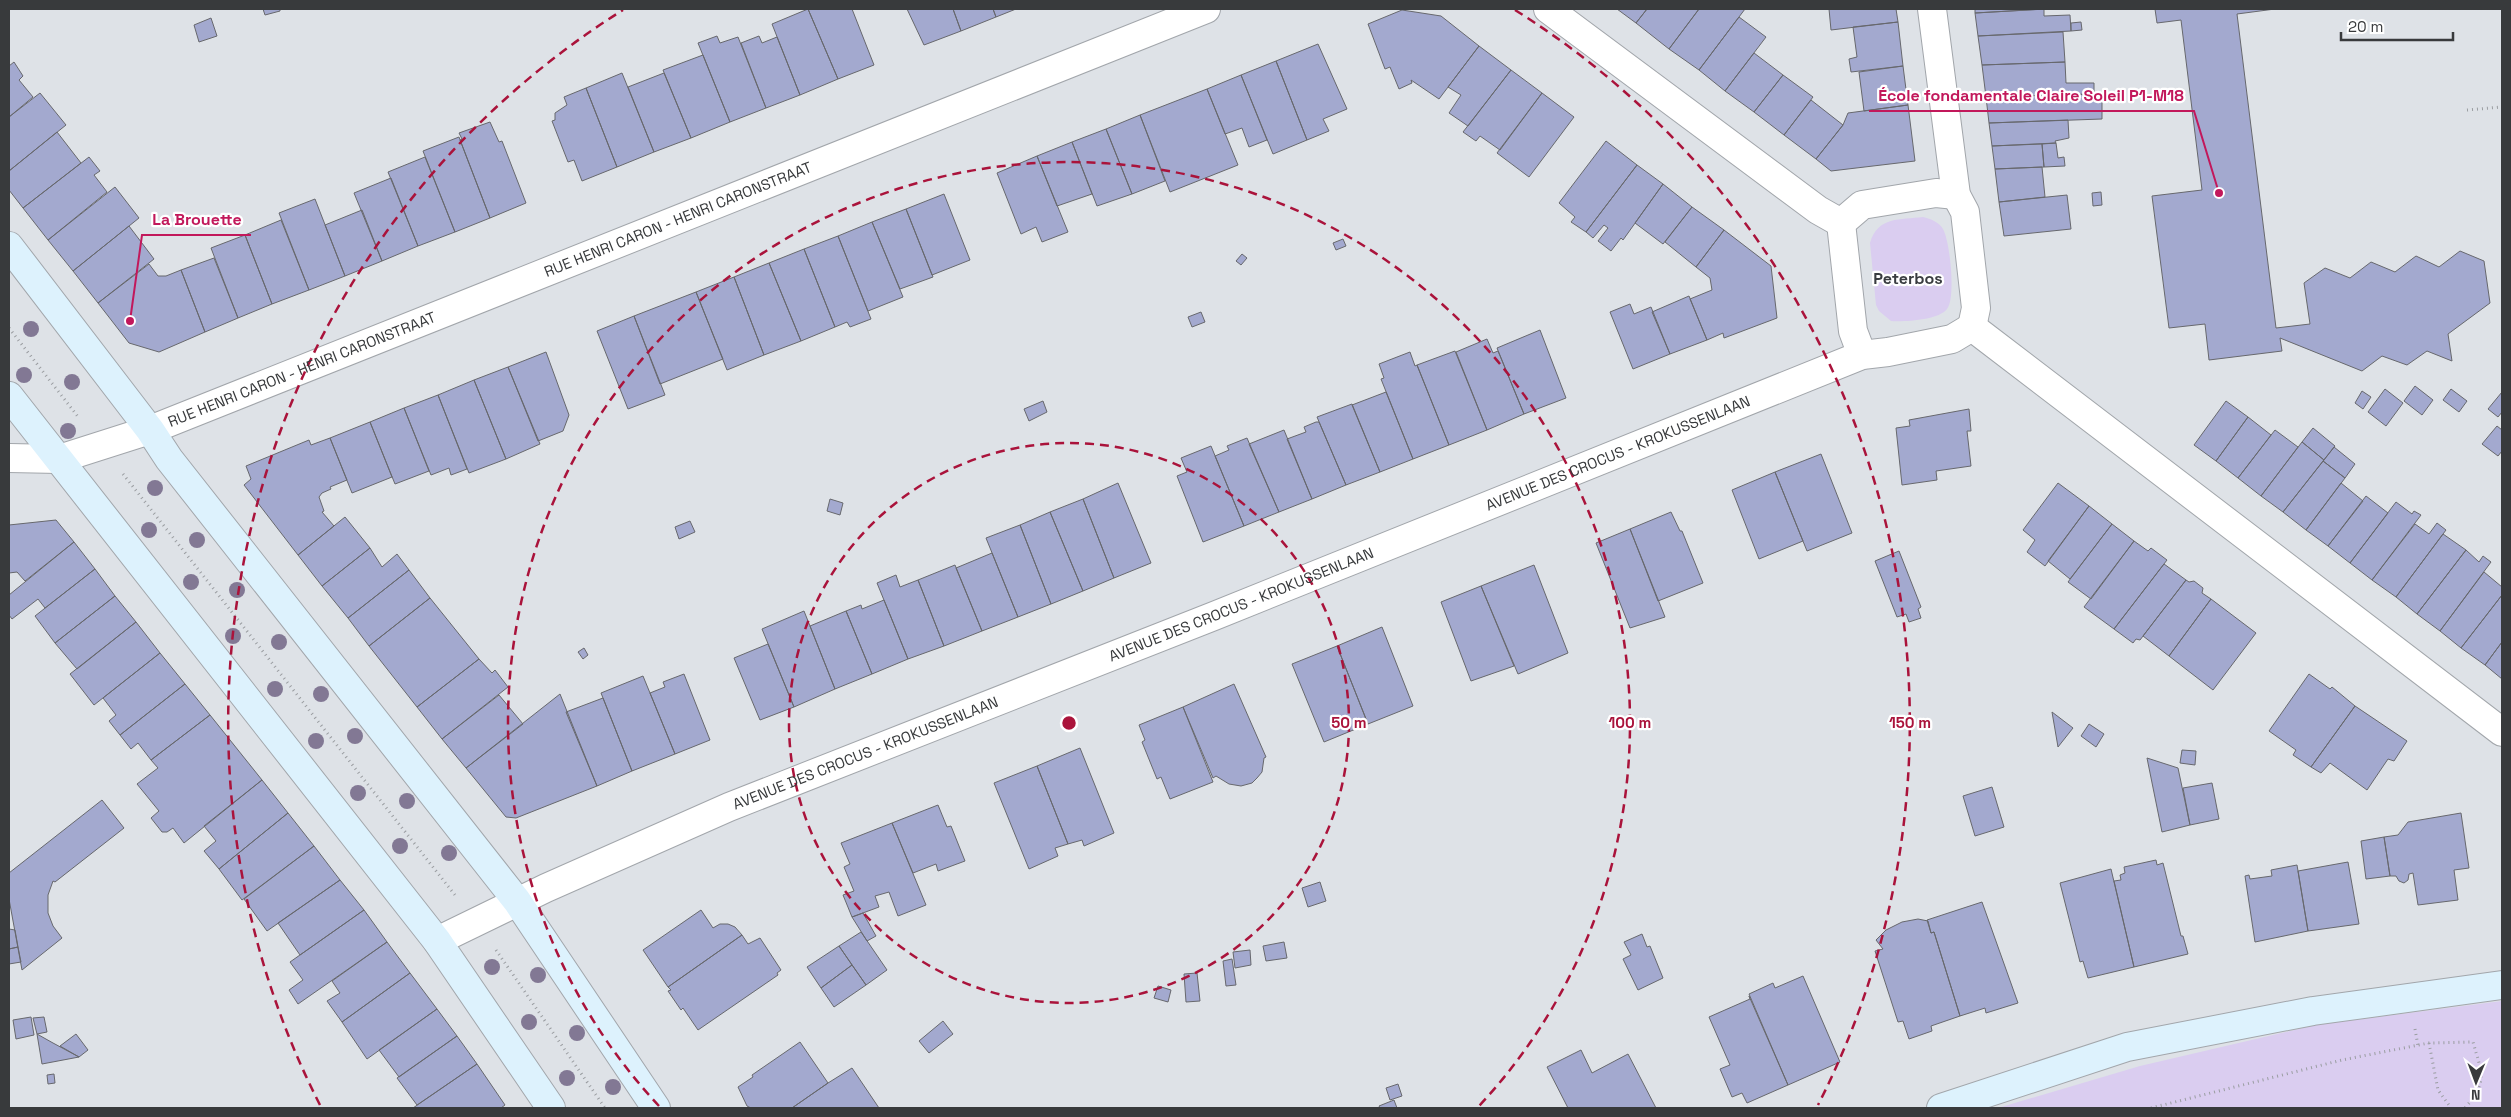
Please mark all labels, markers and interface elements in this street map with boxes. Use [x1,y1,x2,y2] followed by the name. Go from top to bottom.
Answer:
[2341,10,2454,42] scale bar
[2348,17,2383,36] text: 20 m
[1869,80,2194,111] callout: École fondamentale Claire Soleil P1-M18
[1878,85,2184,106] text: École fondamentale Claire Soleil P1-M18
[541,157,815,281] street label: RUE HENRI CARON - HENRI CARONSTRAAT
[142,204,251,235] callout: La Brouette
[152,209,242,230] text: La Brouette
[1873,268,1943,289] district label: Peterbos
[165,307,438,431] street label: RUE HENRI CARON - HENRI CARONSTRAAT
[1483,391,1753,515] street label: AVENUE DES CROCUS - KROKUSSENLAAN
[1106,543,1376,666] street label: AVENUE DES CROCUS - KROKUSSENLAAN
[730,692,1001,814] street label: AVENUE DES CROCUS - KROKUSSENLAAN
[1331,713,1367,732] text: 50 m
[1609,713,1651,732] text: 100 m
[1889,713,1931,732] text: 150 m
[1060,714,1078,732] centre of rings
[2451,1057,2501,1107] north arrow
[2471,1086,2481,1104] text: N

